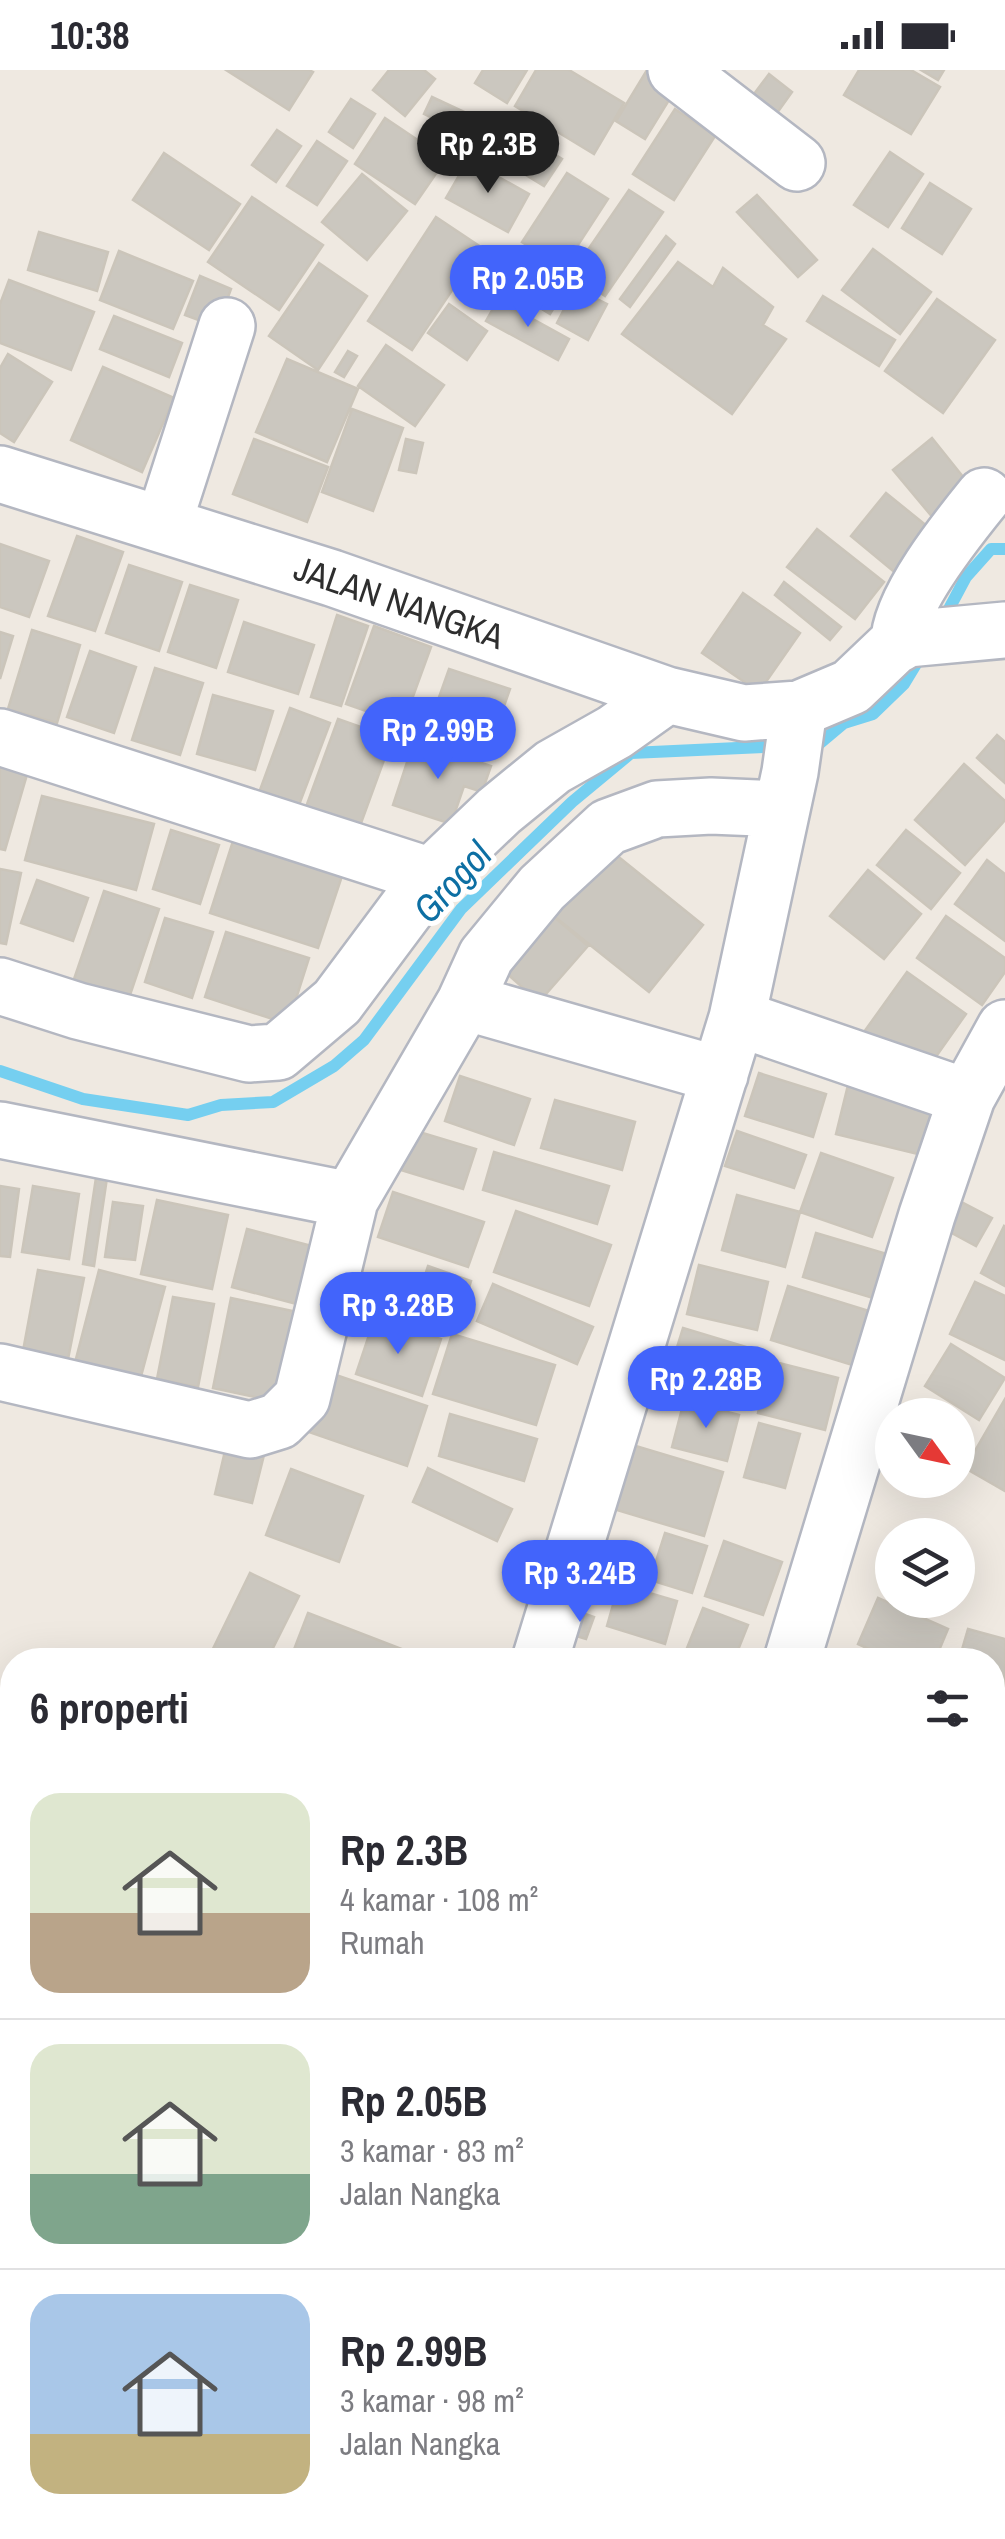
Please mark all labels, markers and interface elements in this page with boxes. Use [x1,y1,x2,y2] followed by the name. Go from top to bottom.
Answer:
[50,10,130,61] text: 10:38
[396,111,580,196] pin: Rp 2.3B
[439,122,537,165] text: Rp 2.3B
[425,245,631,330] pin: Rp 2.05B
[472,256,584,299] text: Rp 2.05B
[288,544,511,660] street label: JALAN NANGKA
[335,697,541,782] pin: Rp 2.99B
[382,708,494,751] text: Rp 2.99B
[401,830,503,934] water label: Grogol
[295,1272,501,1357] pin: Rp 3.28B
[342,1283,454,1326] text: Rp 3.28B
[603,1346,809,1431] pin: Rp 2.28B
[650,1357,762,1400] text: Rp 2.28B
[875,1398,975,1498] north arrow
[875,1398,975,1618] map controls
[875,1518,975,1618] button: layers
[477,1540,683,1625] pin: Rp 3.24B
[524,1551,636,1594] text: Rp 3.24B
[30,1680,189,1736] text: 6 properti
[920,1681,975,1736] icon: filters
[340,1822,468,1878] text: Rp 2.3B
[110,1833,230,1953] icon: home
[340,1878,538,1921] text: 4 kamar · 108 m²
[340,1921,425,1964] text: Rumah
[340,2073,487,2129] text: Rp 2.05B
[110,2084,230,2204] icon: home
[340,2129,524,2172] text: 3 kamar · 83 m²
[340,2172,500,2215] text: Jalan Nangka
[340,2323,487,2379] text: Rp 2.99B
[110,2334,230,2454] icon: home
[340,2379,524,2422] text: 3 kamar · 98 m²
[340,2422,500,2465] text: Jalan Nangka

